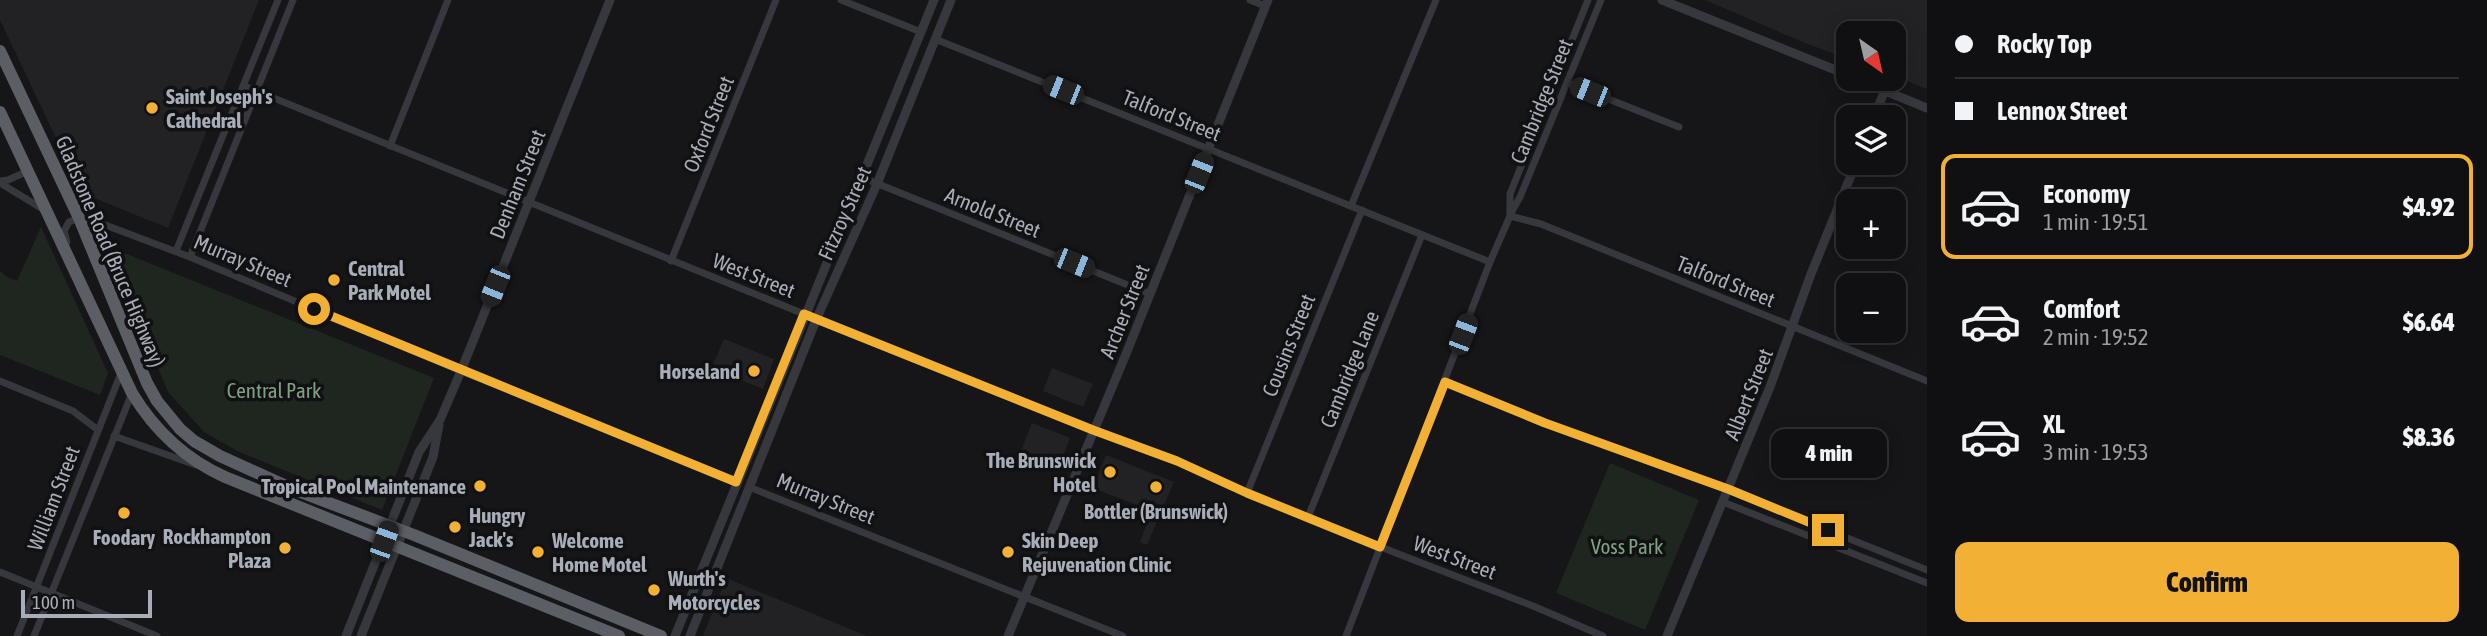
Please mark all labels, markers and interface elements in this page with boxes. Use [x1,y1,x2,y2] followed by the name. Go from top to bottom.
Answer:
[1836,21,1906,91] north arrow
[1836,21,1906,343] map controls
[1997,29,2092,59] text: Rocky Top
[1505,35,1577,167] street label: Cambridge Street
[678,72,738,176] street label: Oxford Street
[1040,72,1087,108] car
[1567,74,1614,110] car
[166,84,273,132] place label: Saint Joseph's Cathedral
[1119,84,1225,146] street label: Talford Street
[1997,96,2127,126] text: Lennox Street
[144,100,160,116] marker: Saint Joseph's Cathedral
[1836,105,1906,175] button: layers
[484,126,550,242] street label: Denham Street
[51,132,171,370] street label: Gladstone Road (Bruce Highway)
[1182,150,1217,196] car
[813,162,875,264] street label: Fitzroy Street
[1959,175,2022,238] icon: car
[2043,179,2130,209] text: Economy
[942,182,1044,242] street label: Arnold Street
[1836,189,1906,259] button: +
[2403,192,2455,222] text: $4.92
[2043,209,2149,235] text: 1 min · 19:51
[191,229,295,291] street label: Murray Street
[1051,245,1098,281] car
[709,248,799,302] street label: West Street
[1673,250,1779,312] street label: Talford Street
[348,256,431,304] place label: Central Park Motel
[1094,261,1154,361] street label: Archer Street
[478,263,513,309] car
[326,272,342,288] marker: Central Park Motel
[1836,273,1906,343] button: −
[1257,290,1319,400] street label: Cousins Street
[1959,290,2022,353] icon: car
[298,293,330,325] route start
[2043,294,2120,324] text: Comfort
[1315,307,1383,431] street label: Cambridge Lane
[2403,307,2455,337] text: $6.64
[1446,311,1481,357] car
[2043,324,2149,350] text: 2 min · 19:52
[1719,345,1777,443] street label: Albert Street
[659,359,740,383] place label: Horseland
[746,363,762,379] marker: Horseland
[227,378,321,402] park label: Central Park
[1959,405,2022,468] icon: car
[2043,409,2065,439] text: XL
[2403,422,2455,452] text: $8.36
[1770,428,1886,477] callout: 4 min
[2043,439,2149,465] text: 3 min · 19:53
[1806,440,1852,466] text: 4 min
[22,442,84,554] street label: William Street
[986,448,1097,496] place label: The Brunswick Hotel
[1102,464,1118,480] marker: The Brunswick Hotel
[773,467,879,529] street label: Murray Street
[261,474,466,498] place label: Tropical Pool Maintenance
[472,478,488,494] marker: Tropical Pool Maintenance
[1148,479,1164,495] marker: Bottler (Brunswick)
[1084,499,1228,523] place label: Bottler (Brunswick)
[468,503,526,551] place label: Hungry Jack's
[116,505,132,521] marker: Foodary
[1812,514,1844,546] route end
[367,518,402,564] car
[447,519,463,535] marker: Hungry Jack's
[163,524,271,572] place label: Rockhampton Plaza
[93,525,156,549] place label: Foodary
[551,528,647,576] place label: Welcome Home Motel
[1022,528,1172,576] place label: Skin Deep Rejuvenation Clinic
[1410,530,1500,584] street label: West Street
[1591,534,1663,558] park label: Voss Park
[277,540,293,556] marker: Rockhampton Plaza
[1955,542,2459,622] button: Confirm
[530,544,546,560] marker: Welcome Home Motel
[1000,544,1016,560] marker: Skin Deep Rejuvenation Clinic
[667,566,761,614] place label: Wurth's Motorcycles
[646,582,662,598] marker: Wurth's Motorcycles
[21,587,152,619] scale bar
[32,591,75,613] text: 100 m

